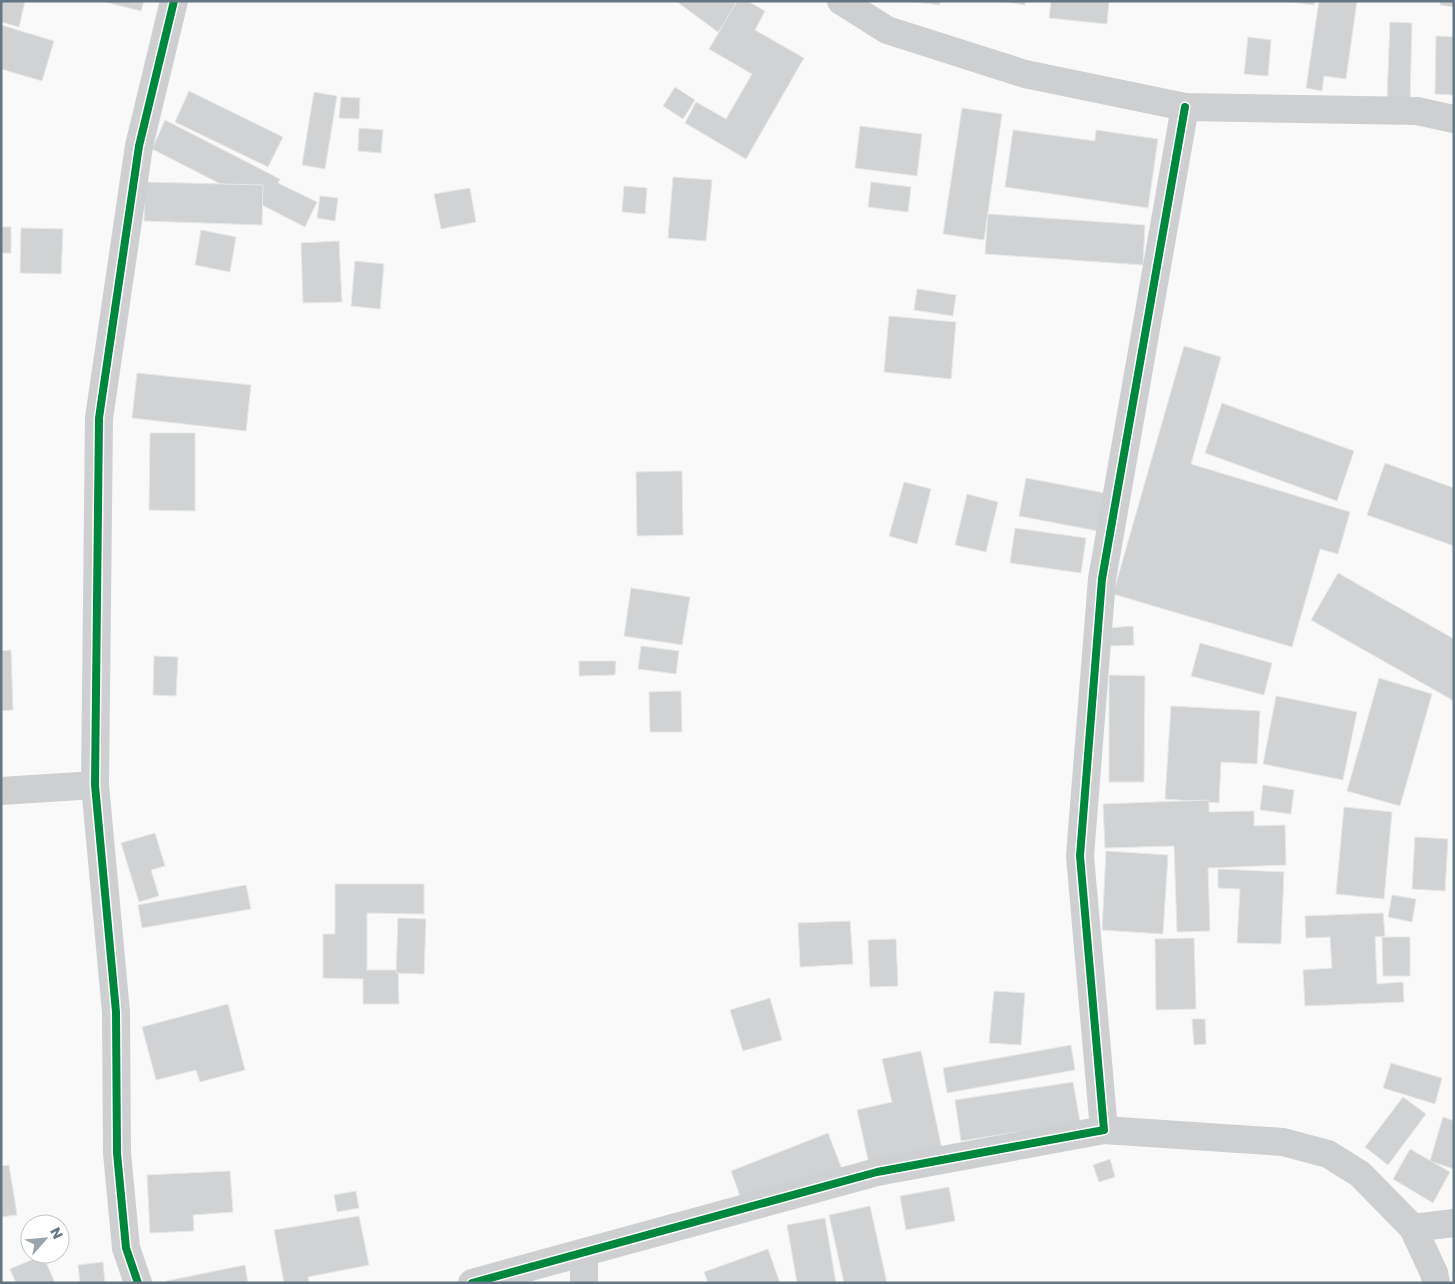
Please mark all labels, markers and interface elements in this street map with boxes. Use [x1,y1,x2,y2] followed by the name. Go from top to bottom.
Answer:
[20,1214,70,1264] north arrow
[45,1224,68,1242] text: N

